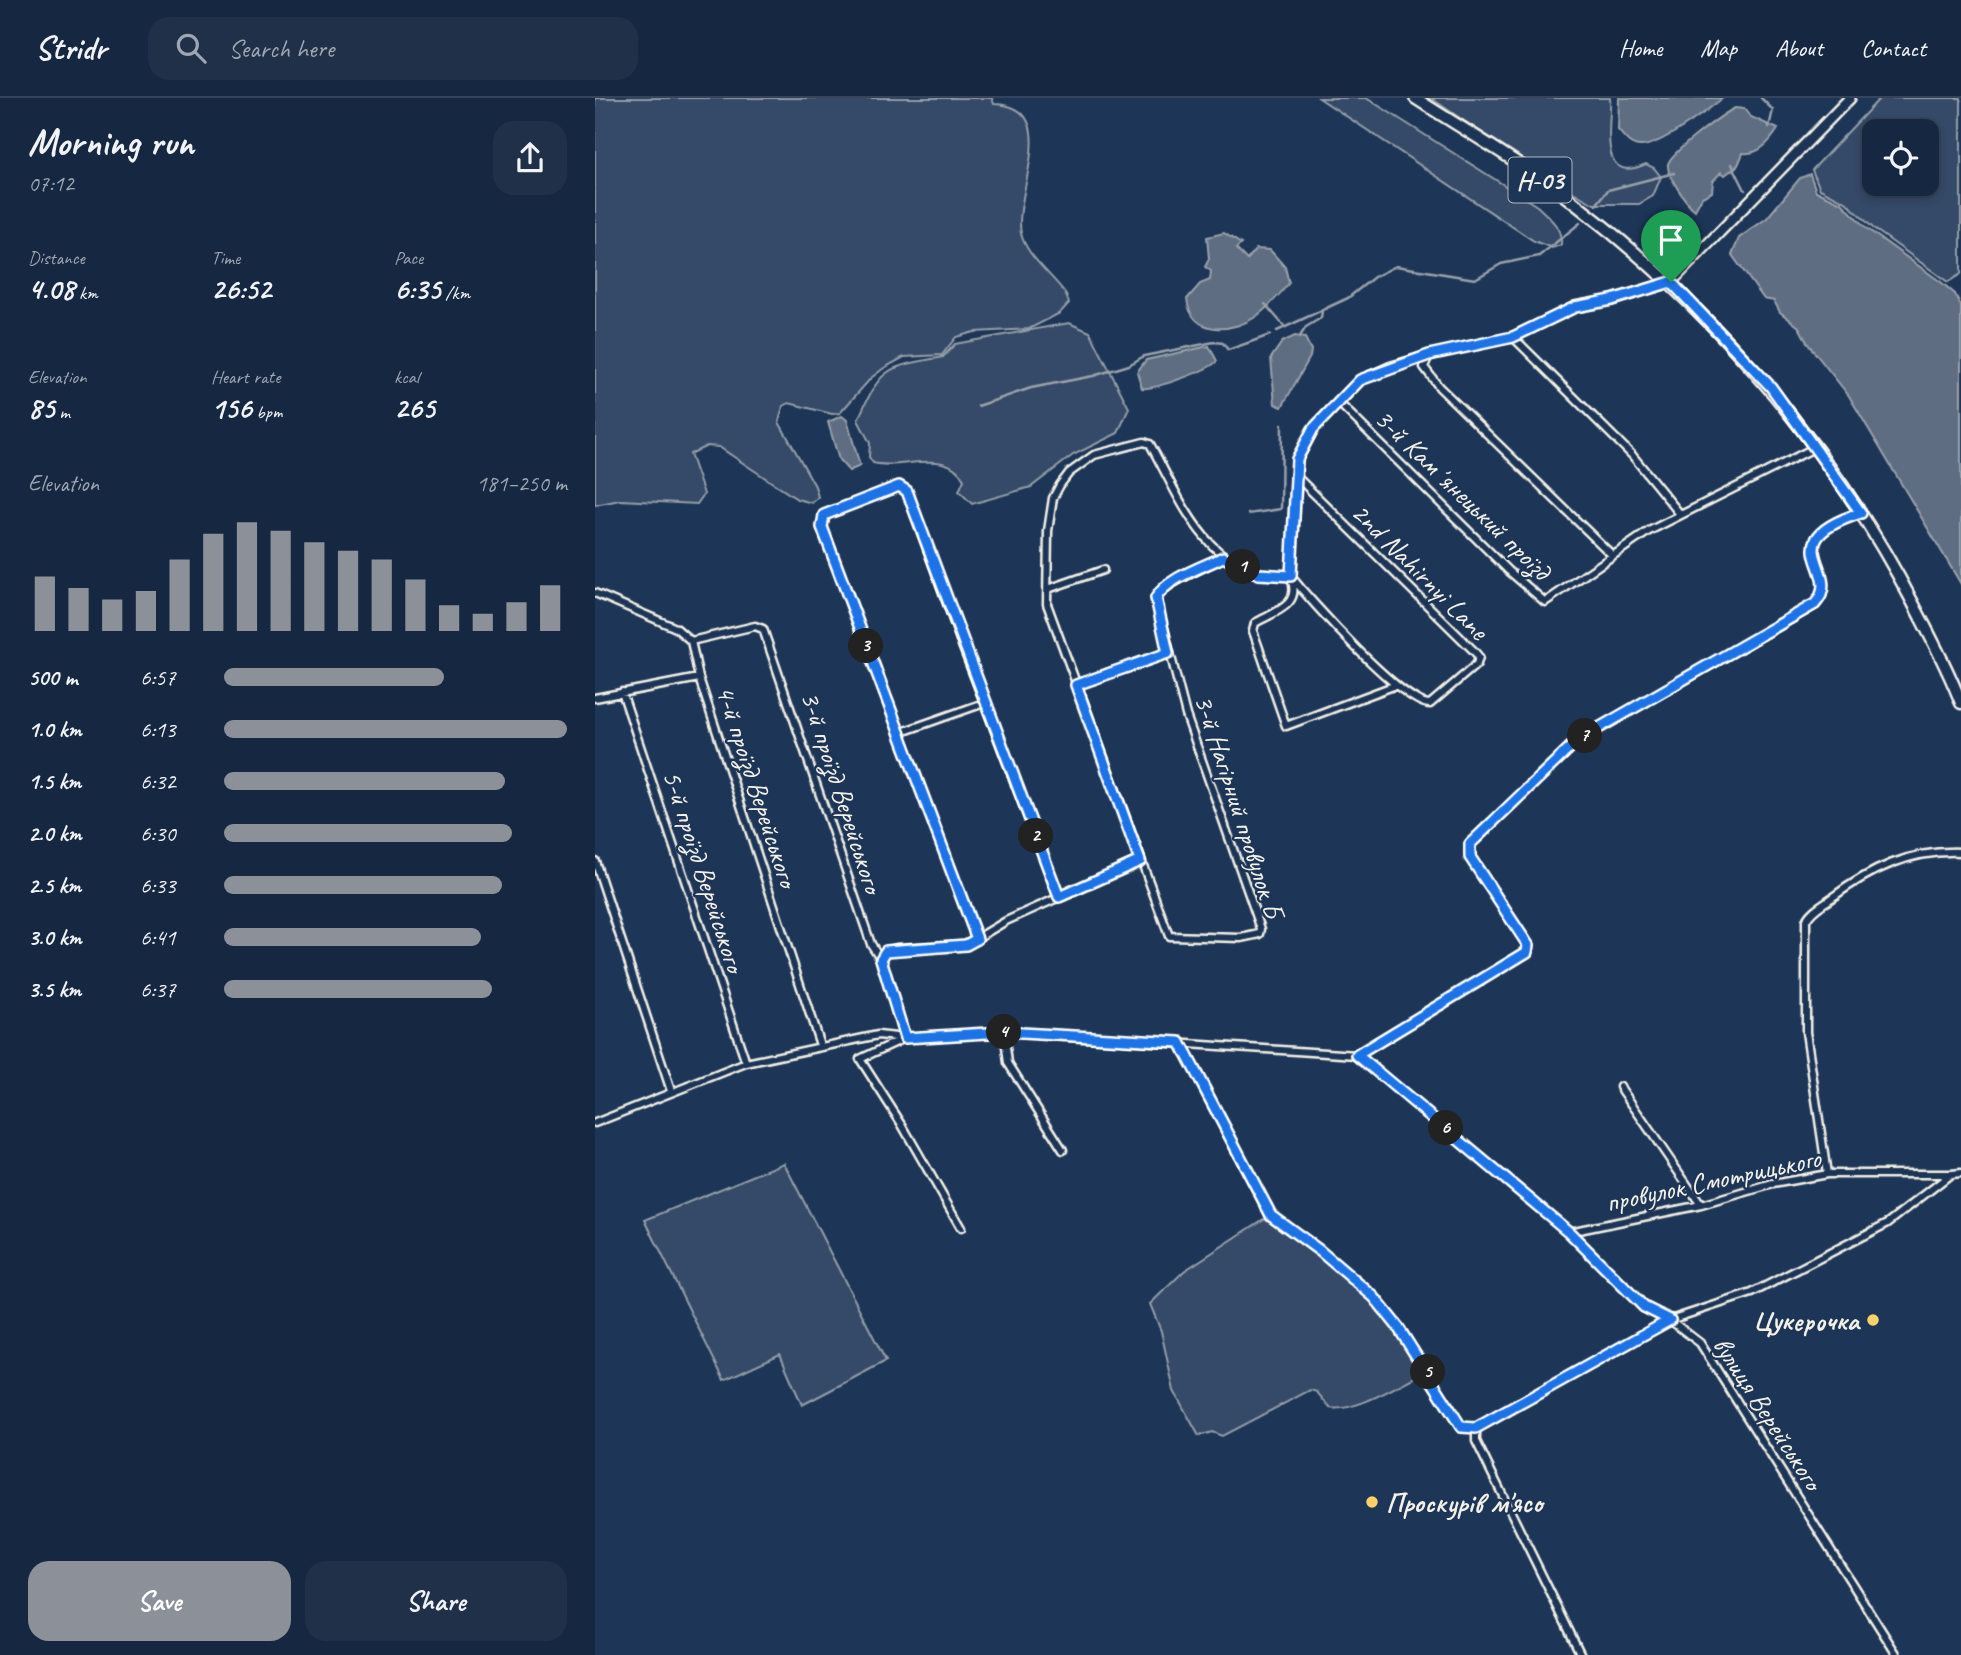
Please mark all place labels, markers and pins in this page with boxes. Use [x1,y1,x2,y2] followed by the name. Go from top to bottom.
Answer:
[1641,210,1701,282] pin
[1225,550,1261,584] pin: 1
[849,628,883,664] pin: 3
[1567,718,1602,754] pin: 7
[1019,818,1053,854] pin: 2
[987,1014,1021,1049] pin: 4
[1429,1110,1463,1146] pin: 6
[1753,1303,1862,1338] place label: Цукерочка
[1865,1312,1881,1328] marker: Цукерочка
[1411,1354,1445,1390] pin: 5
[1386,1485,1546,1521] place label: Проскурів м'ясо
[1364,1494,1380,1510] marker: Проскурів м'ясо

